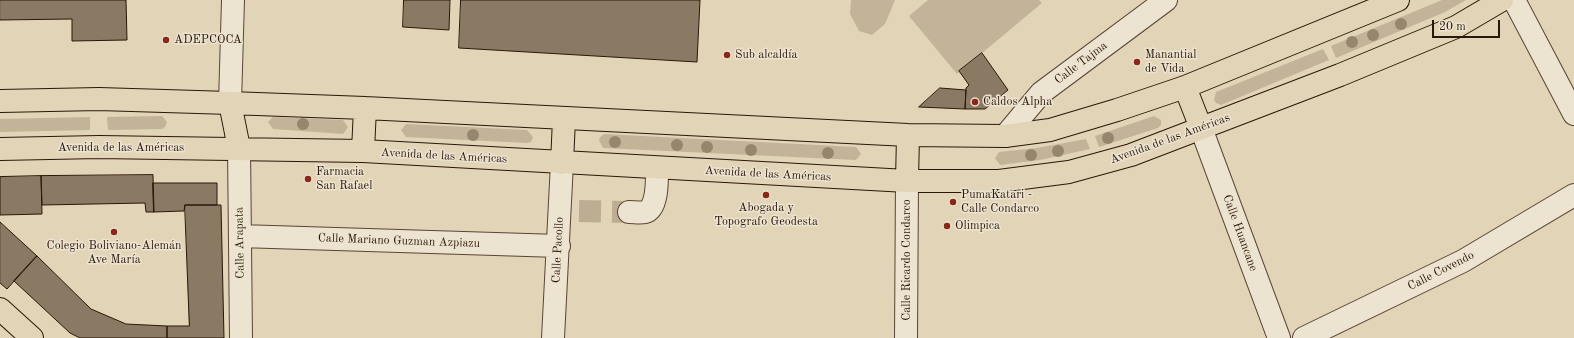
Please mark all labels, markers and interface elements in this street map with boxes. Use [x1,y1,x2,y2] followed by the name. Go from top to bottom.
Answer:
[1434,12,1502,38] scale bar
[1439,21,1466,33] text: 20 m
[174,33,242,47] place label: ADEPCOCA
[161,35,171,45] marker: ADEPCOCA
[1052,38,1110,88] street label: Calle Tajma
[735,48,797,62] place label: Sub alcaldía
[1145,48,1196,76] place label: Manantial de Vida
[722,50,732,60] marker: Sub alcaldía
[1132,57,1142,67] marker: Manantial de Vida
[983,95,1052,109] place label: Caldos Alpha
[970,97,980,107] marker: Caldos Alpha
[1108,111,1232,167] street label: Avenida de las Américas
[58,141,184,155] street label: Avenida de las Américas
[380,145,508,167] street label: Avenida de las Américas
[704,163,832,185] street label: Avenida de las Américas
[316,165,372,193] place label: Farmacia San Rafael
[303,174,313,184] marker: Farmacia San Rafael
[961,188,1039,216] place label: PumaKatari - Calle Condarco
[761,190,771,200] marker: Abogada y Topografo Geodesta
[1219,193,1261,273] street label: Calle Huancane
[948,197,958,207] marker: PumaKatari - Calle Condarco
[900,199,914,321] street label: Calle Ricardo Condarco
[714,201,818,229] place label: Abogada y Topografo Geodesta
[232,207,248,279] street label: Calle Arapata
[549,216,567,284] street label: Calle Pacollo
[955,219,1000,233] place label: Olimpica
[942,221,952,231] marker: Olimpica
[109,227,119,237] marker: Colegio Boliviano-Alemán Ave María
[318,231,480,251] street label: Calle Mariano Guzman Azpiazu
[47,239,181,267] place label: Colegio Boliviano-Alemán Ave María
[1405,248,1477,294] street label: Calle Covendo

